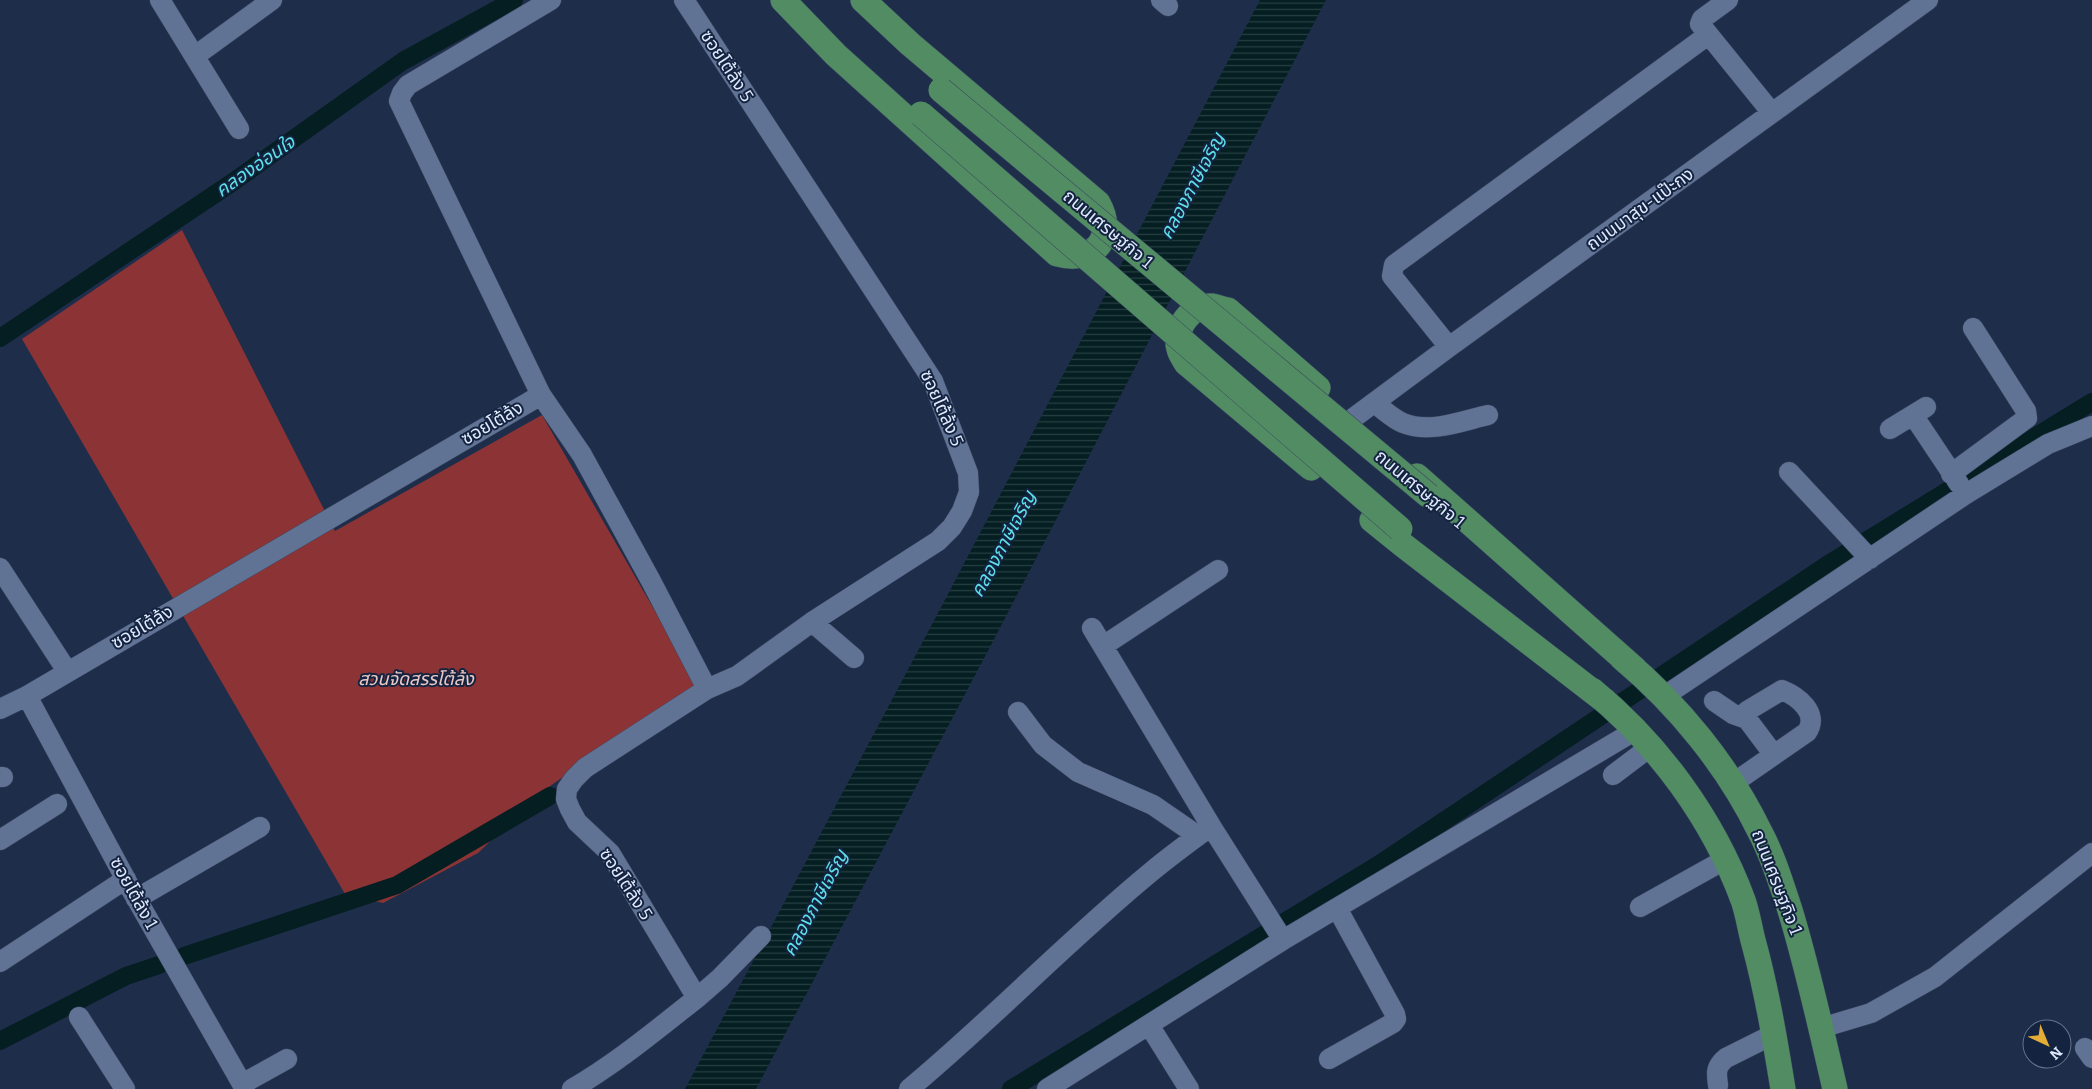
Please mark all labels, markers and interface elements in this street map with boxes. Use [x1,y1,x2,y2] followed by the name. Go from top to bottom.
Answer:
[696,26,758,106] street label: ซอยโต้ล้ง 5
[1154,128,1230,243] water label: คลองภาษีเจริญ
[211,130,300,202] water label: คลองอ่อนใจ
[1582,163,1698,255] street label: ถนนมาสุข-แป๊ะกง
[1058,185,1158,273] street label: ถนนเศรษฐกิจ 1
[915,367,969,449] street label: ซอยโต้ล้ง 5
[457,397,527,449] street label: ซอยโต้ล้ง
[1370,445,1470,533] street label: ถนนเศรษฐกิจ 1
[965,486,1041,601] water label: คลองภาษีเจริญ
[107,601,177,653] street label: ซอยโต้ล้ง
[358,668,475,690] park label: สวนจัดสรรโต้ล้ง
[1747,826,1807,938] street label: ถนนเศรษฐกิจ 1
[595,844,657,924] street label: ซอยโต้ล้ง 5
[777,845,853,960] water label: คลองภาษีเจริญ
[105,853,163,933] street label: ซอยโต้ล้ง 1
[2022,1019,2072,1069] north arrow
[2046,1043,2065,1063] text: N

